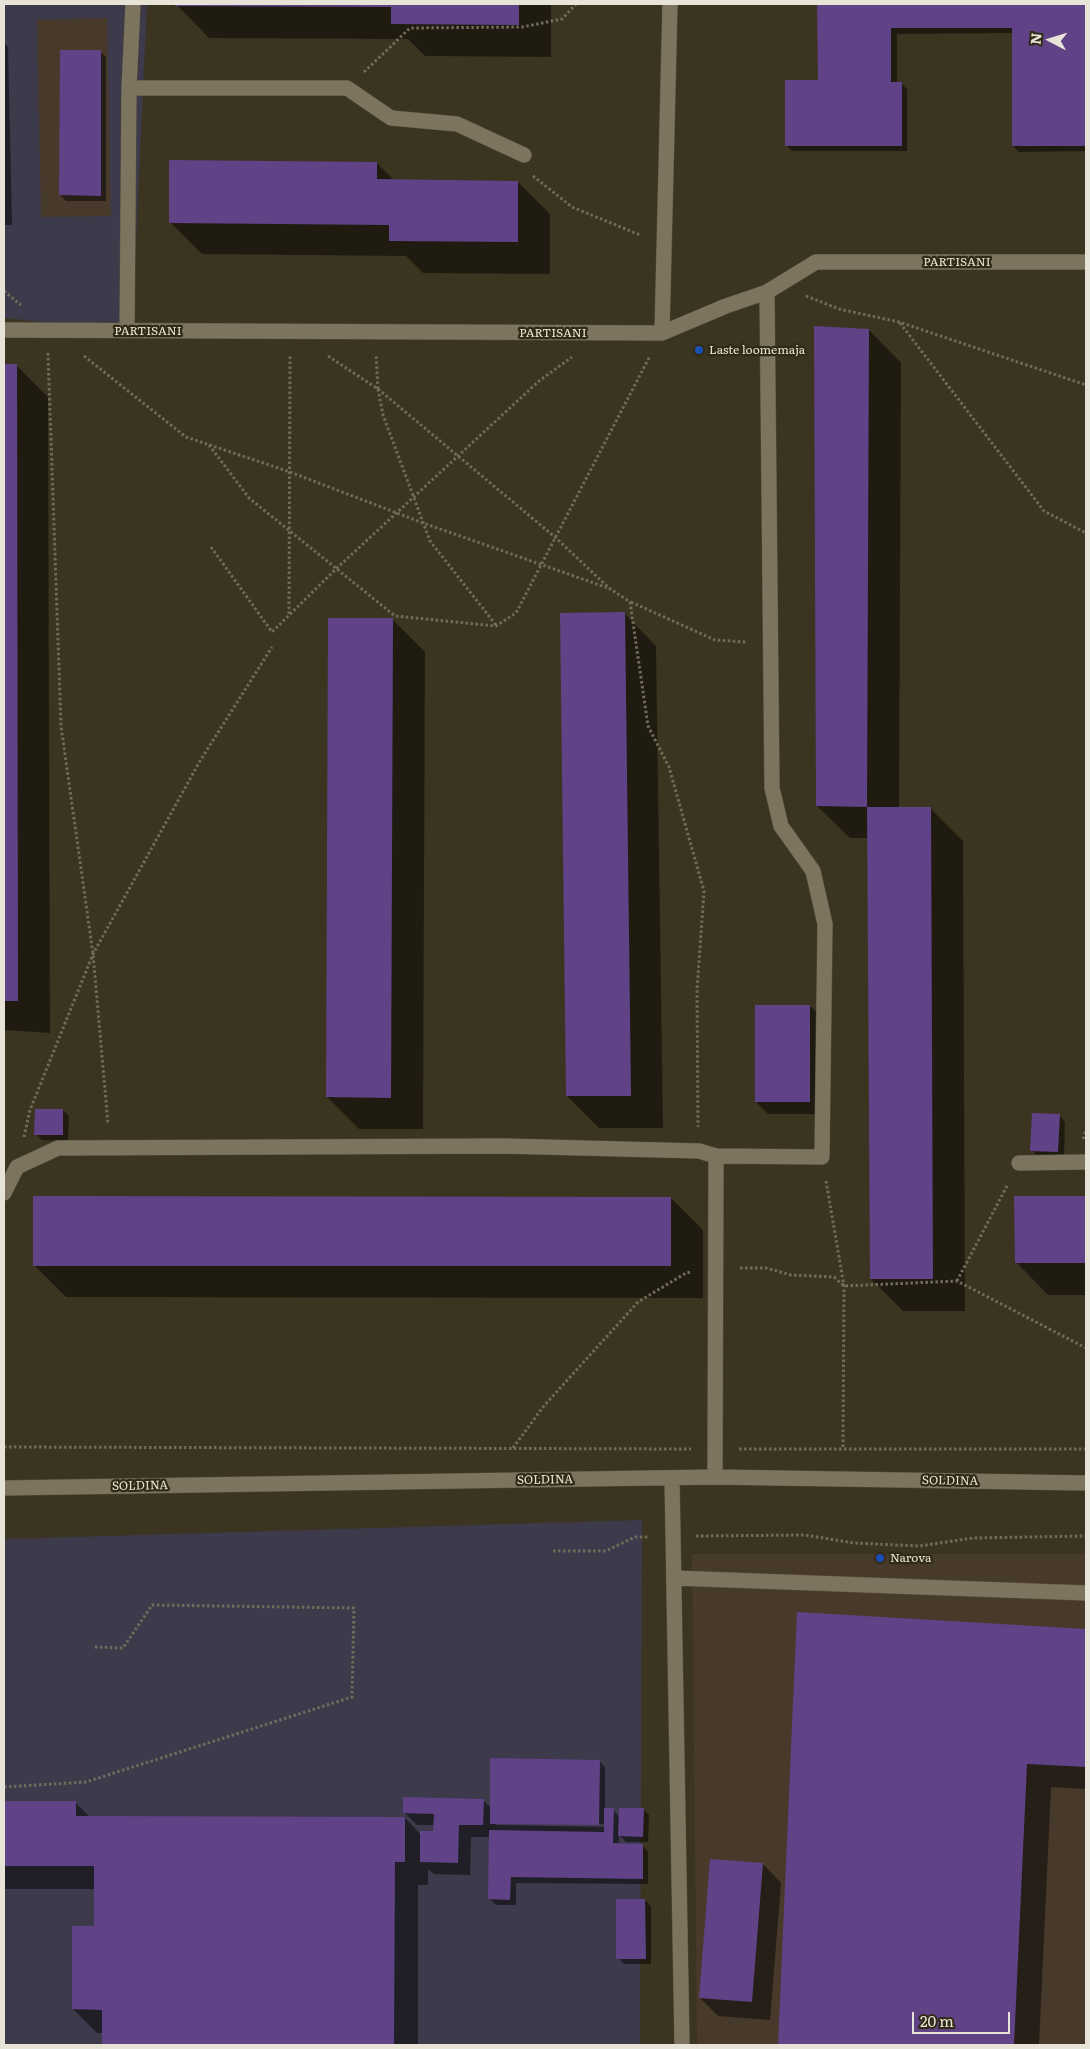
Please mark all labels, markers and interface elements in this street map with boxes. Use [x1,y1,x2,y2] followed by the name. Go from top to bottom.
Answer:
[1025,15,1075,65] north arrow
[1025,32,1046,45] text: N
[923,255,991,269] street label: PARTISANI
[114,324,182,338] street label: PARTISANI
[519,326,587,340] street label: PARTISANI
[709,343,805,357] place label: Laste loomemaja
[693,344,705,356] marker: Laste loomemaja
[517,1472,573,1488] street label: SOLDINA
[922,1473,978,1489] street label: SOLDINA
[112,1478,168,1494] street label: SOLDINA
[890,1551,932,1565] place label: Narova
[874,1552,886,1564] marker: Narova
[915,2002,1012,2034] scale bar
[920,2009,954,2032] text: 20 m

